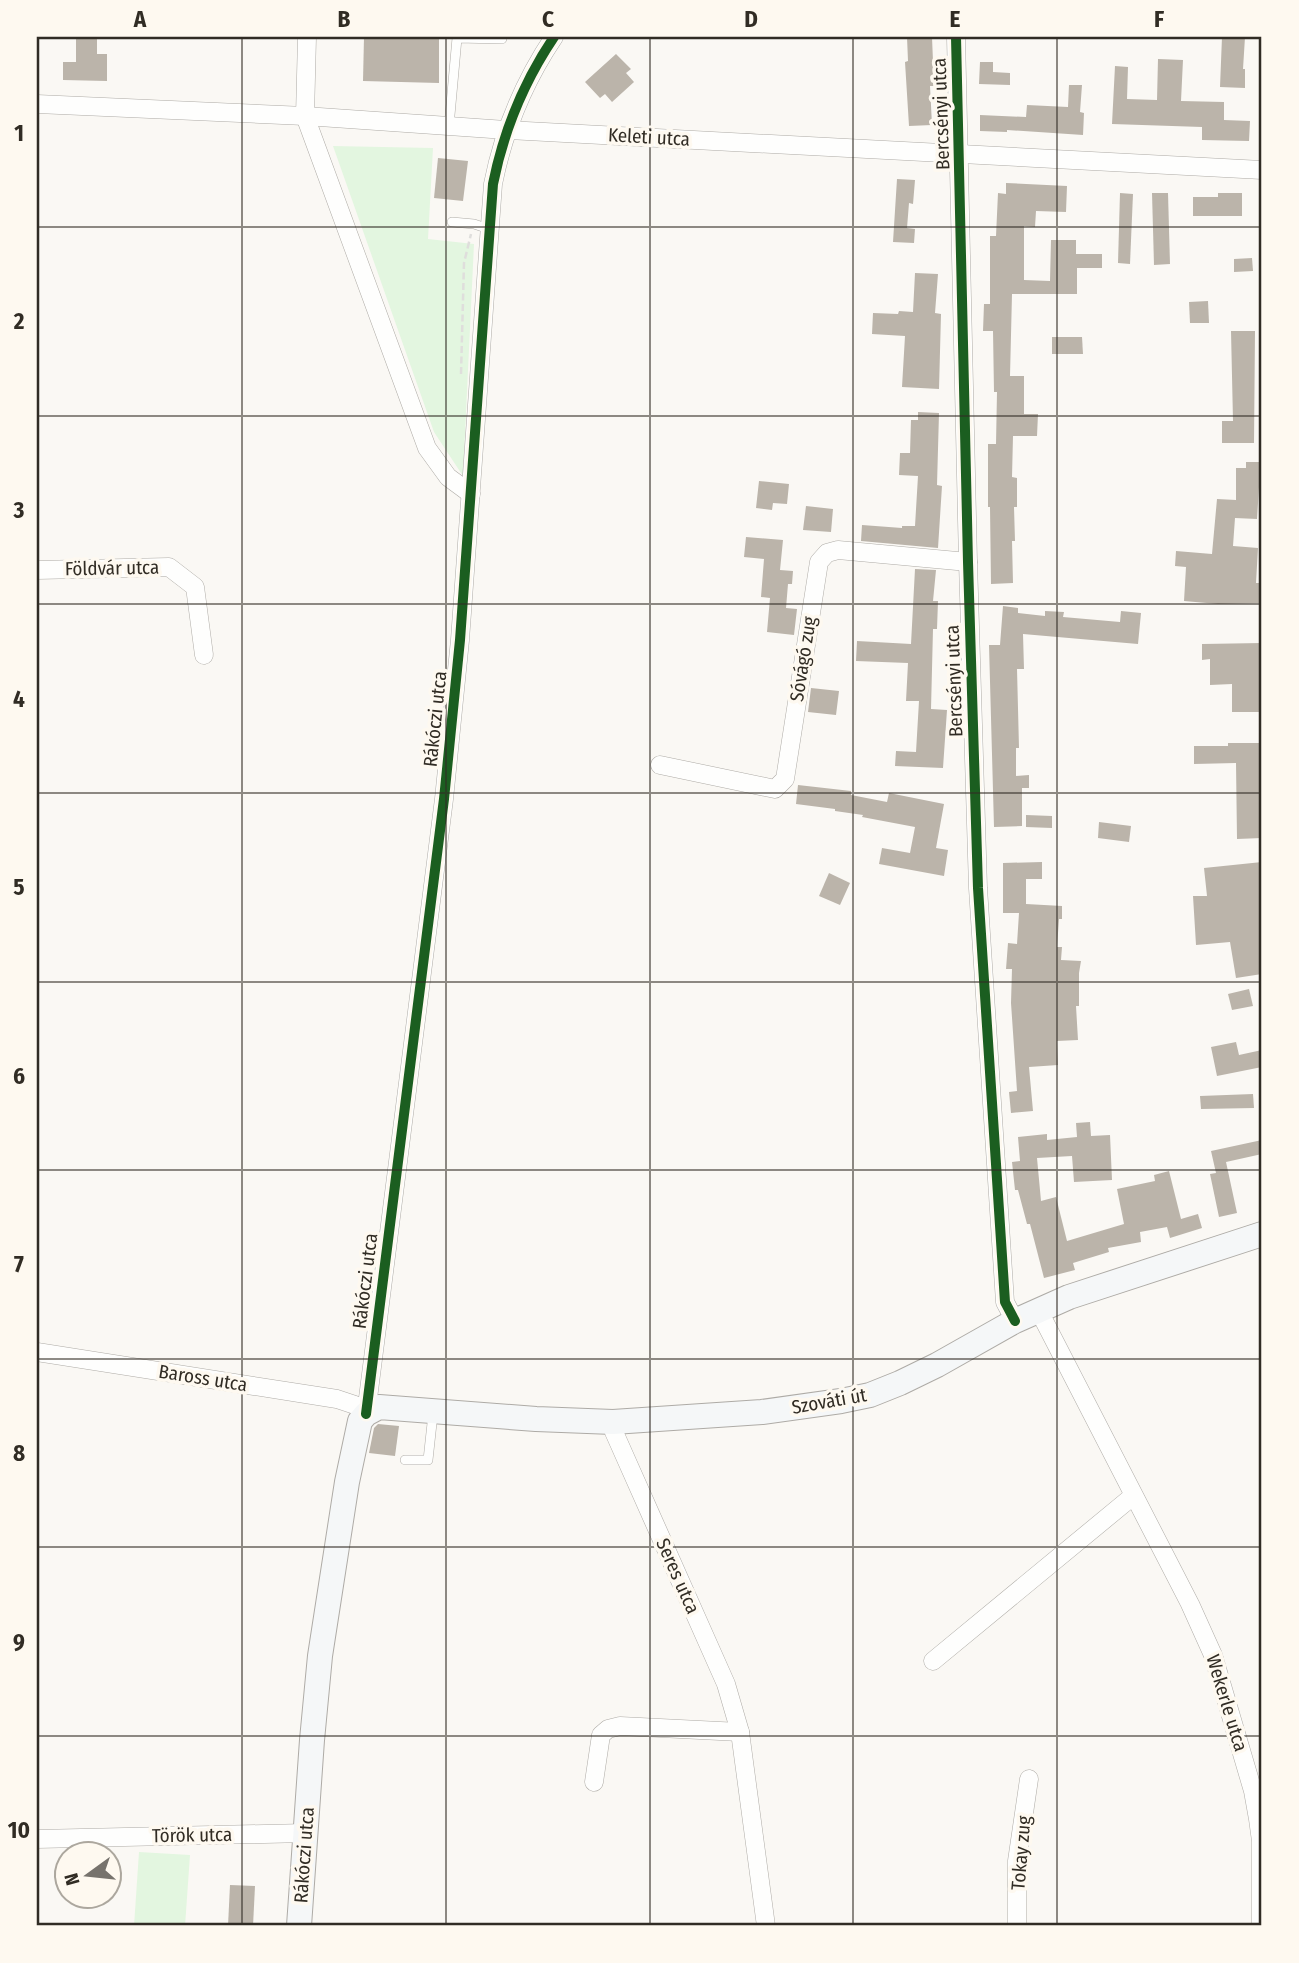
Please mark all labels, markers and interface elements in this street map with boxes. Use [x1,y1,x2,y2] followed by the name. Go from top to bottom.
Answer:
[133,5,147,33] text: A
[338,5,351,33] text: B
[542,5,554,33] text: C
[744,5,758,33] text: D
[950,5,961,33] text: E
[1154,5,1164,33] text: F
[928,58,954,170] street label: Bercsényi utca
[14,119,24,147] text: 1
[607,123,691,151] street label: Keleti utca
[13,307,25,335] text: 2
[13,496,25,524] text: 3
[65,556,159,580] street label: Földvár utca
[785,615,821,703] street label: Sóvágó zug
[941,625,967,737] street label: Bercsényi utca
[419,670,451,768] street label: Rákóczi utca
[13,685,25,713] text: 4
[13,873,25,901] text: 5
[13,1062,25,1090] text: 6
[348,1232,382,1330] street label: Rákóczi utca
[14,1250,24,1278] text: 7
[157,1360,249,1396] street label: Baross utca
[790,1383,869,1419] street label: Szováti út
[13,1439,25,1467] text: 8
[651,1535,705,1617] street label: Seres utca
[13,1628,25,1656] text: 9
[1201,1652,1253,1754] street label: Wekerle utca
[289,1806,319,1904] street label: Rákóczi utca
[1006,1815,1036,1891] street label: Tokay zug
[8,1816,30,1844] text: 10
[152,1823,232,1847] street label: Török utca
[52,1840,122,1910] north arrow
[59,1871,85,1888] text: N

